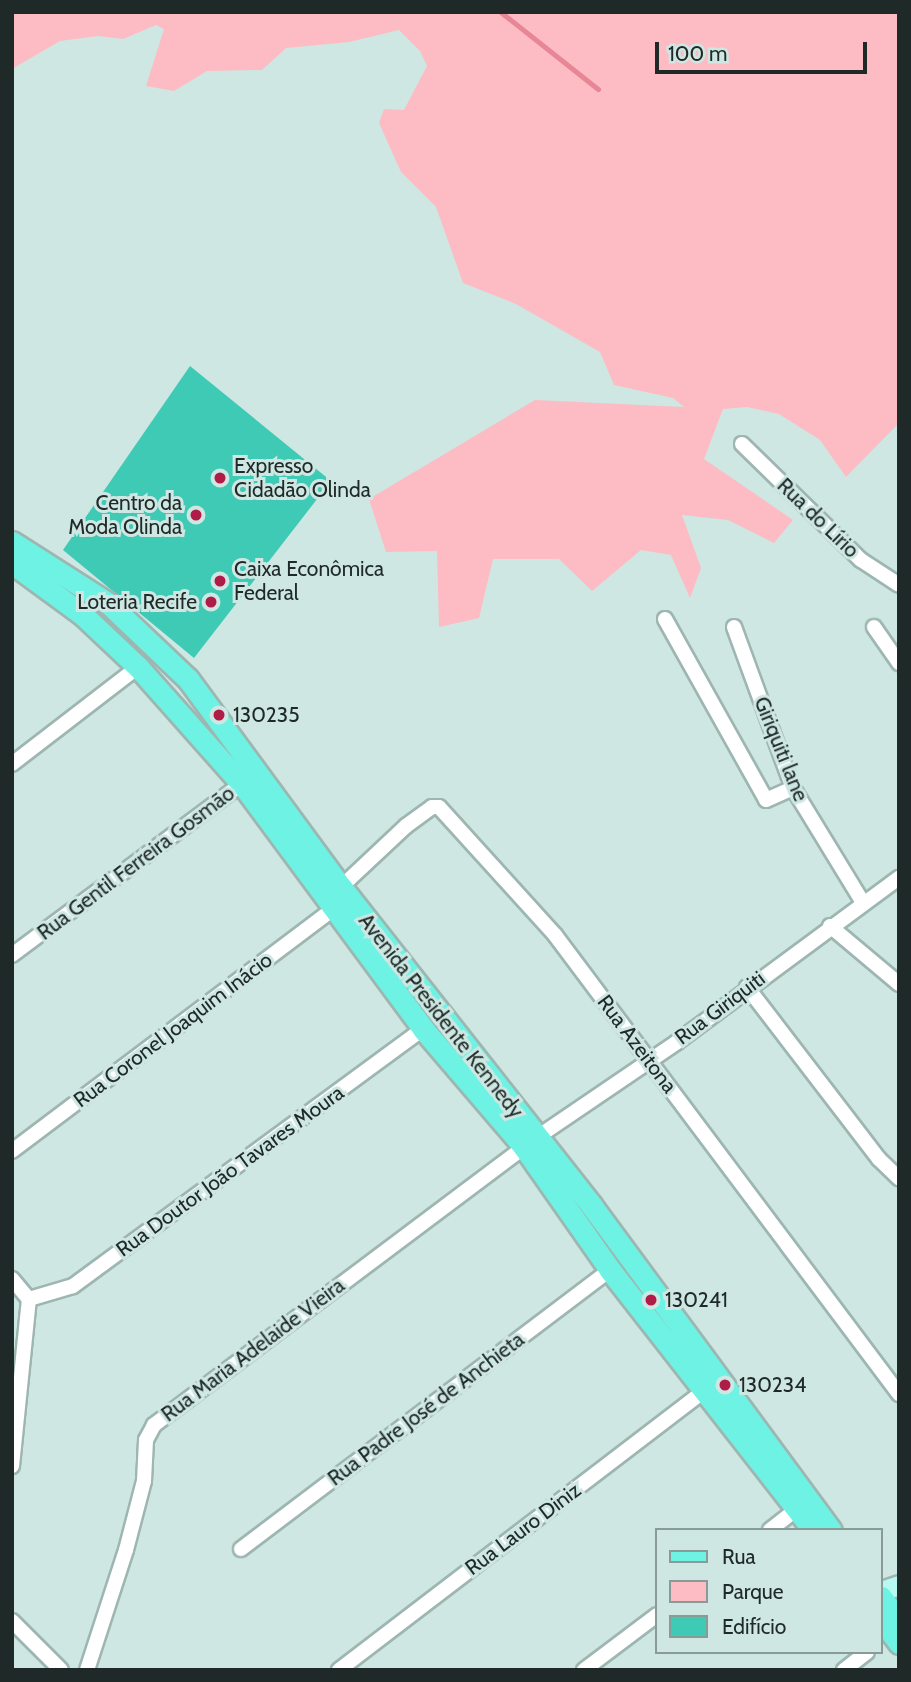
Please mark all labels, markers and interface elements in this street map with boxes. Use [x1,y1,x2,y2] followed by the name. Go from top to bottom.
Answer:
[659,28,871,72] scale bar
[668,41,727,66] text: 100 m
[234,453,371,503] place label: Expresso Cidadão Olinda
[212,470,228,486] marker: Expresso Cidadão Olinda
[772,473,864,563] street label: Rua do Lírio
[68,490,182,540] place label: Centro da Moda Olinda
[188,507,204,523] marker: Centro da Moda Olinda
[234,556,384,606] place label: Caixa Econômica Federal
[212,573,228,589] marker: Caixa Econômica Federal
[77,589,197,615] place label: Loteria Recife
[203,594,219,610] marker: Loteria Recife
[749,693,813,805] street label: Giriquiti lane
[233,702,300,728] place label: 130235
[211,707,227,723] marker: 130235
[32,781,240,945] street label: Rua Gentil Ferreira Gosmão
[353,909,529,1123] street label: Avenida Presidente Kennedy
[69,947,277,1113] street label: Rua Coronel Joaquim Inácio
[670,966,770,1050] street label: Rua Giriquiti
[592,990,682,1098] street label: Rua Azeitona
[111,1080,349,1262] street label: Rua Doutor João Tavares Moura
[156,1273,350,1427] street label: Rua Maria Adelaide Vieira
[665,1287,728,1313] place label: 130241
[643,1292,659,1308] marker: 130241
[323,1327,529,1491] street label: Rua Padre José de Anchieta
[739,1372,806,1398] place label: 130234
[717,1377,733,1393] marker: 130234
[460,1477,586,1581] street label: Rua Lauro Diniz
[656,1528,883,1654] legend
[722,1544,756,1569] text: Rua
[722,1579,784,1604] text: Parque
[722,1614,786,1639] text: Edifício

